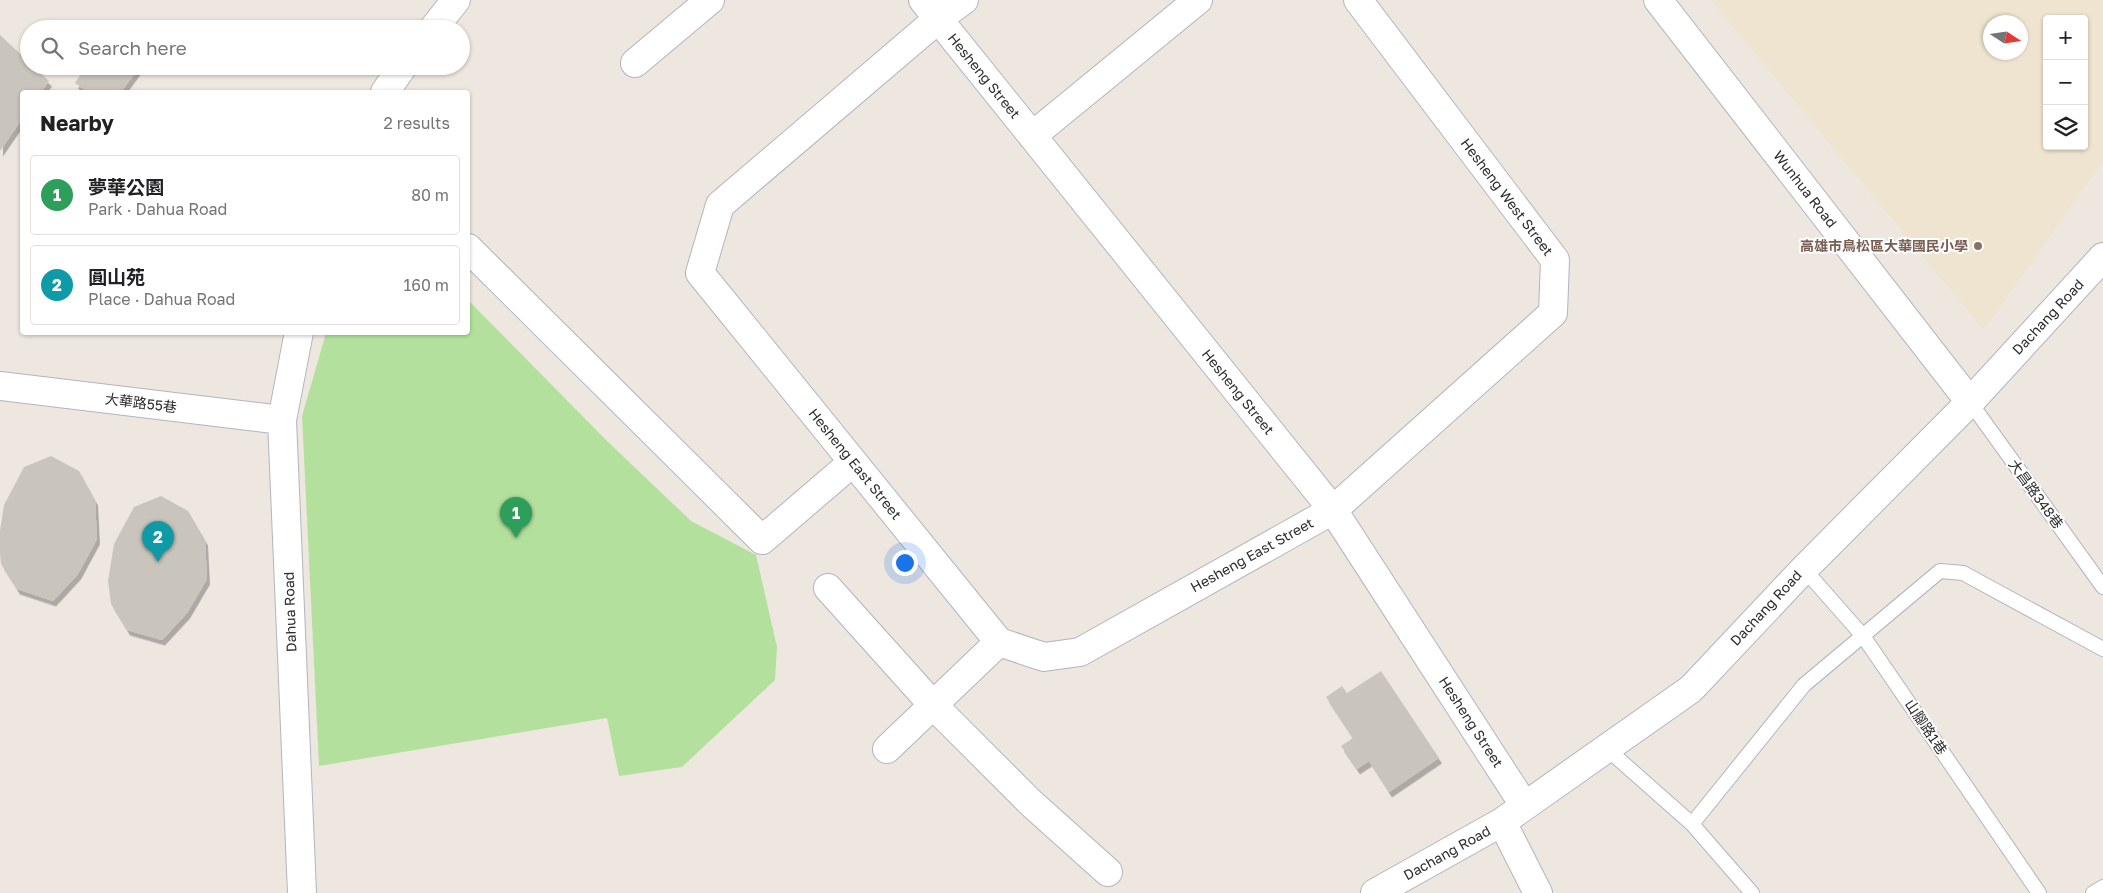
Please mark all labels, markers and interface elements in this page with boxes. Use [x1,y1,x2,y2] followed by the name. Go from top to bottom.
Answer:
[1983,15,2028,60] north arrow
[2043,15,2088,150] map controls
[2043,15,2088,60] button: +
[20,20,470,75] search box
[945,30,1024,122] street label: Hesheng Street
[38,34,66,62] icon: search
[78,36,187,59] text: Search here
[2043,60,2088,105] button: −
[2043,105,2088,150] button: layers
[40,110,114,136] text: Nearby
[384,113,450,133] text: 2 results
[1458,135,1557,259] street label: Hesheng West Street
[1770,147,1841,231] street label: Wunhua Road
[88,175,164,198] text: 夢華公園
[53,185,61,205] text: 1
[411,185,449,205] text: 80 m
[88,199,227,219] text: Park · Dahua Road
[1800,237,1968,254] place label: 高雄市鳥松區大華國民小學
[1972,240,1984,252] marker: 高雄市鳥松區大華國民小學
[88,265,145,288] text: 圓山苑
[52,275,62,295] text: 2
[403,275,449,295] text: 160 m
[2008,275,2087,358] street label: Dachang Road
[88,289,235,309] text: Place · Dahua Road
[1199,346,1278,438] street label: Hesheng Street
[104,390,178,415] street label: 大華路55巷
[805,405,905,523] street label: Hesheng East Street
[2006,456,2067,532] street label: 大昌路348巷
[500,497,532,538] pin: 1
[1187,514,1316,595] street label: Hesheng East Street
[142,521,174,562] pin: 2
[892,550,918,576] your location
[1726,566,1805,649] street label: Dachang Road
[280,571,299,653] street label: Dahua Road
[1436,673,1507,770] street label: Hesheng Street
[1902,696,1951,758] street label: 山腳路1巷
[1400,822,1493,883] street label: Dachang Road

